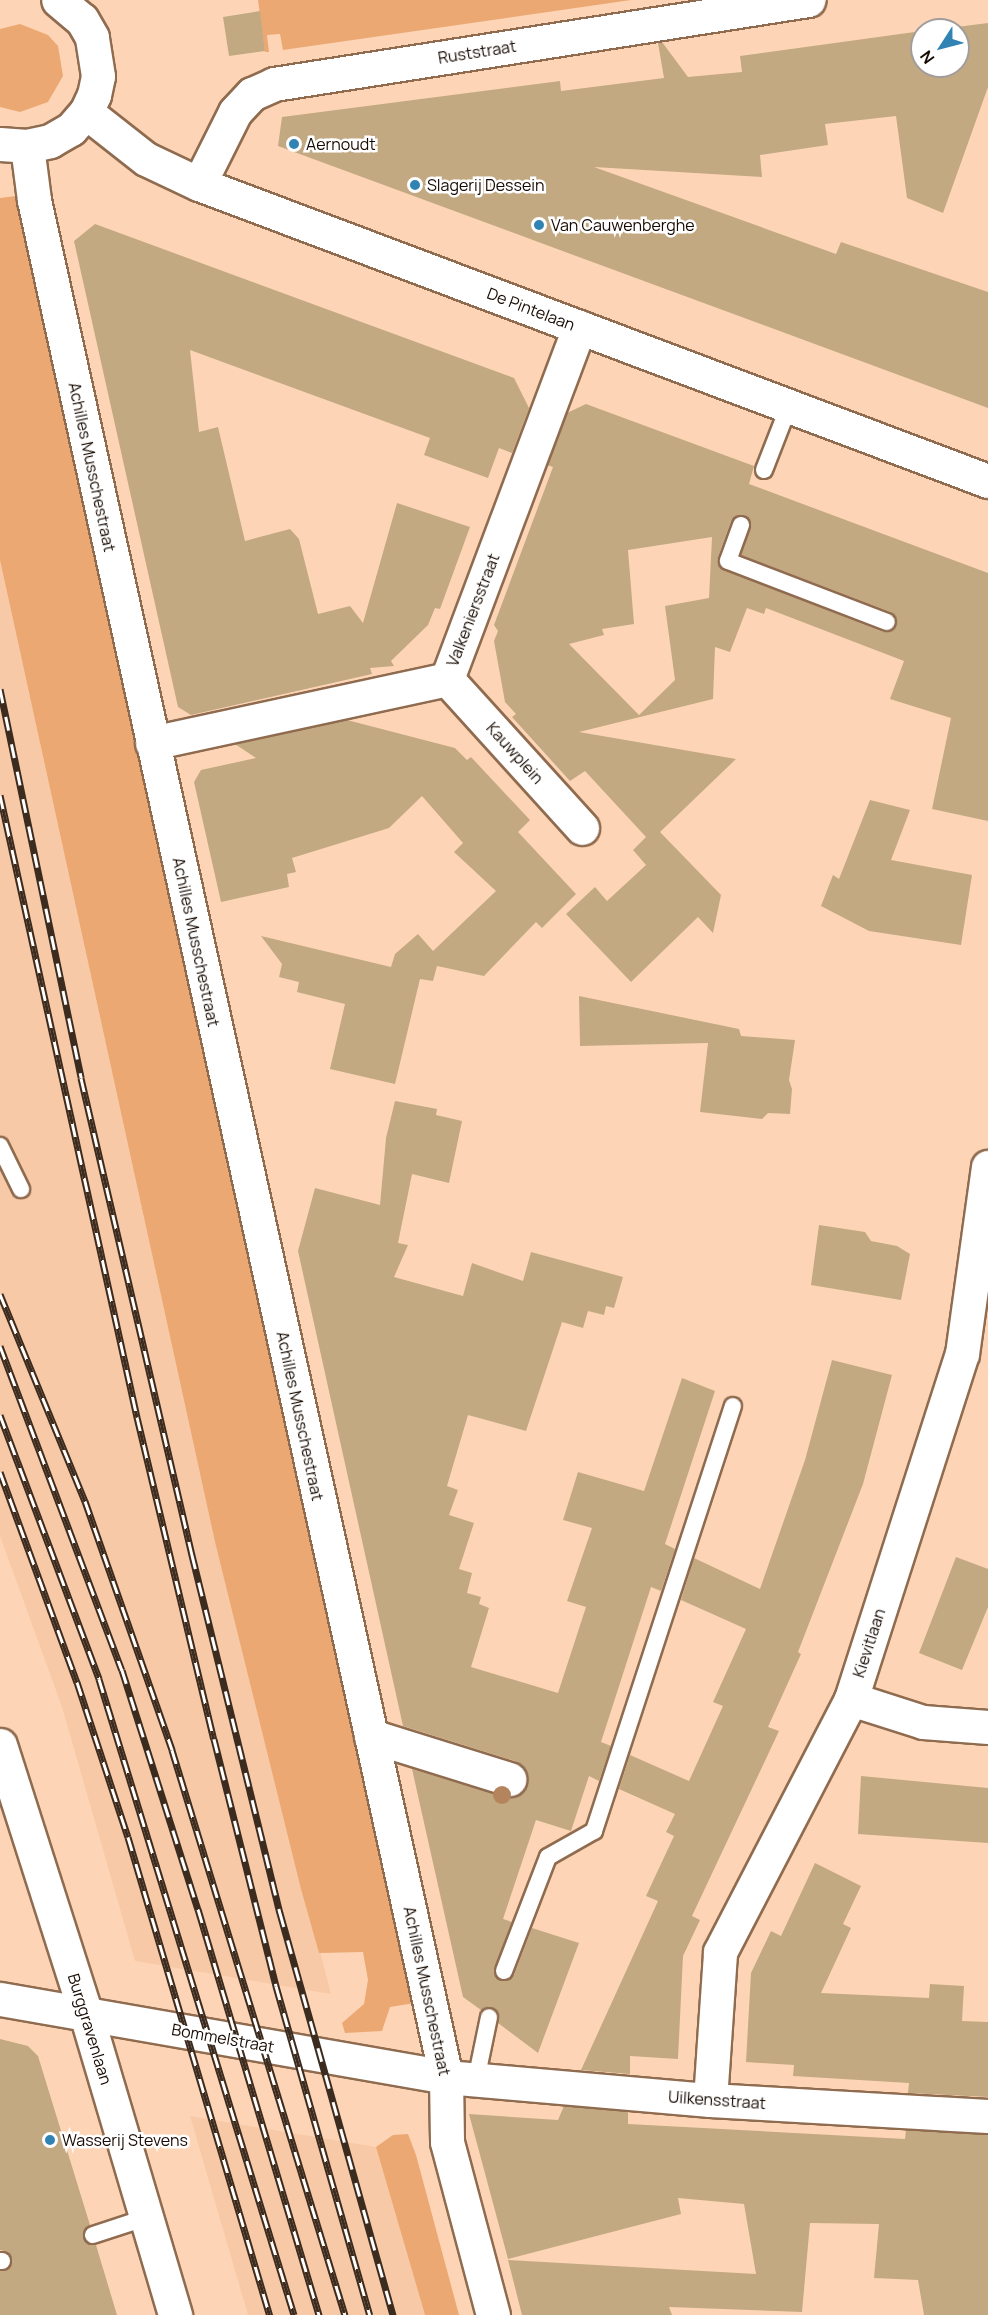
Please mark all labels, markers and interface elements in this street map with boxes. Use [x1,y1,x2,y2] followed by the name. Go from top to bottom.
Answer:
[910,18,970,78] north arrow
[437,36,517,68] street label: Ruststraat
[915,46,939,69] text: N
[306,134,376,154] place label: Aernoudt
[287,137,301,151] marker: Aernoudt
[427,175,545,195] place label: Slagerij Dessein
[408,178,422,192] marker: Slagerij Dessein
[551,215,695,235] place label: Van Cauwenberghe
[532,218,546,232] marker: Van Cauwenberghe
[484,283,578,335] street label: De Pintelaan
[65,381,119,553] street label: Achilles Musschestraat
[443,551,503,669] street label: Valkeniersstraat
[482,718,548,788] street label: Kauwplein
[169,856,223,1028] street label: Achilles Musschestraat
[273,1330,327,1502] street label: Achilles Musschestraat
[849,1606,889,1680] street label: Kievitlaan
[400,1905,454,2077] street label: Achilles Musschestraat
[64,1971,116,2087] street label: Burggravenlaan
[170,2020,276,2056] street label: Bommelstraat
[667,2087,767,2113] street label: Uilkensstraat
[62,2130,188,2150] place label: Wasserij Stevens
[43,2133,57,2147] marker: Wasserij Stevens

